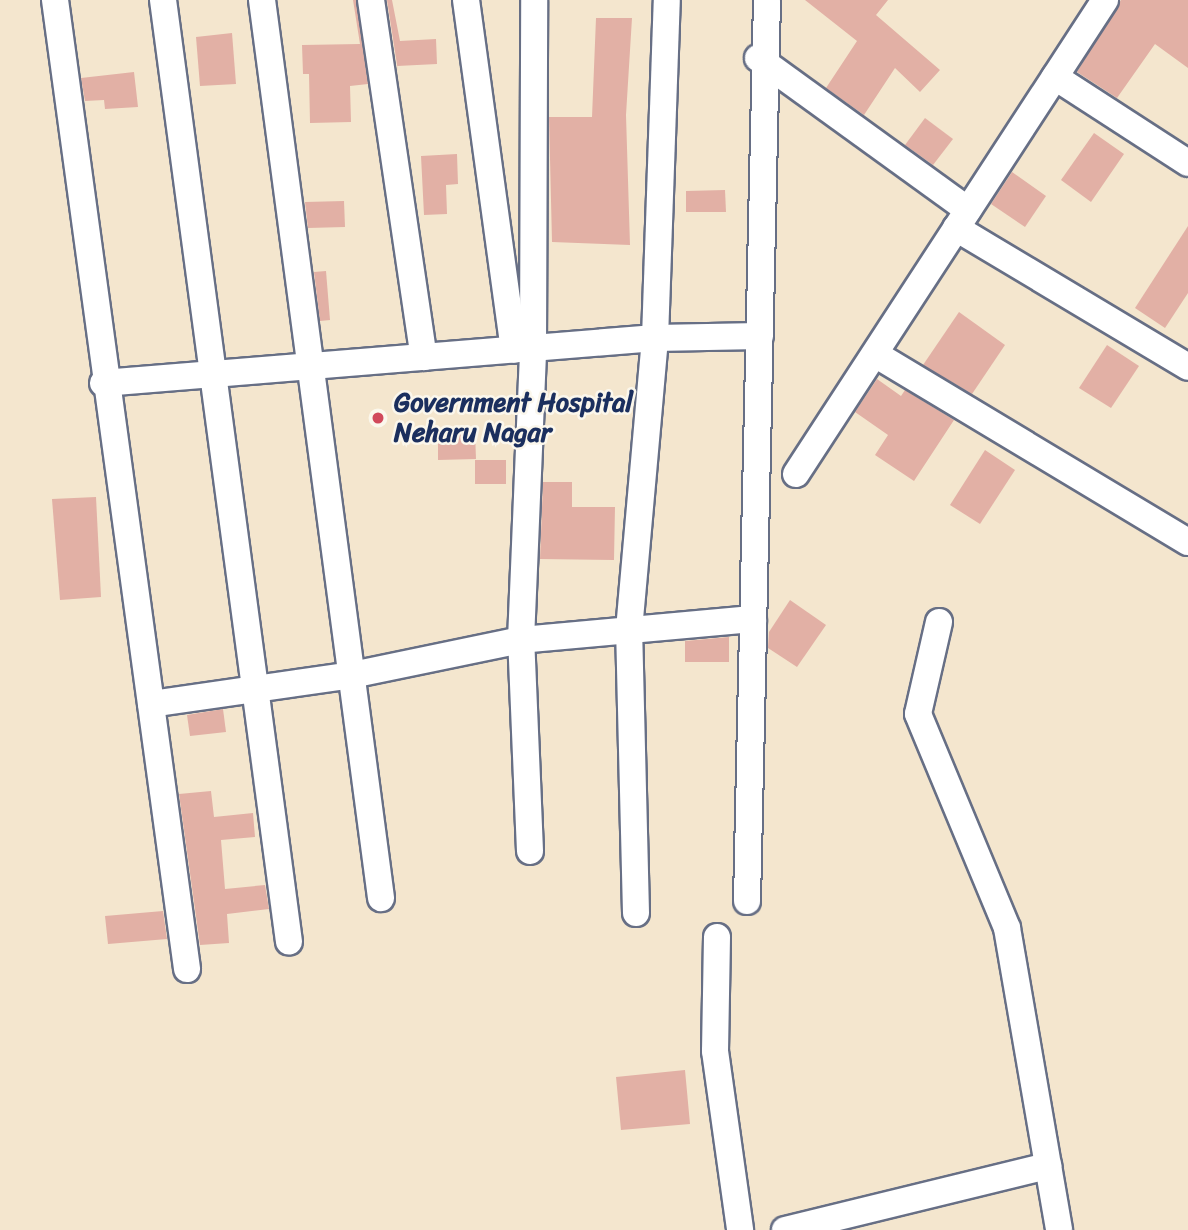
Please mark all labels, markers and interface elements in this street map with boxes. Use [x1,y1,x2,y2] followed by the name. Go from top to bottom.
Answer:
[394,387,633,448] place label: Government Hospital Neharu Nagar
[368,408,388,428] marker: Government Hospital Neharu Nagar

